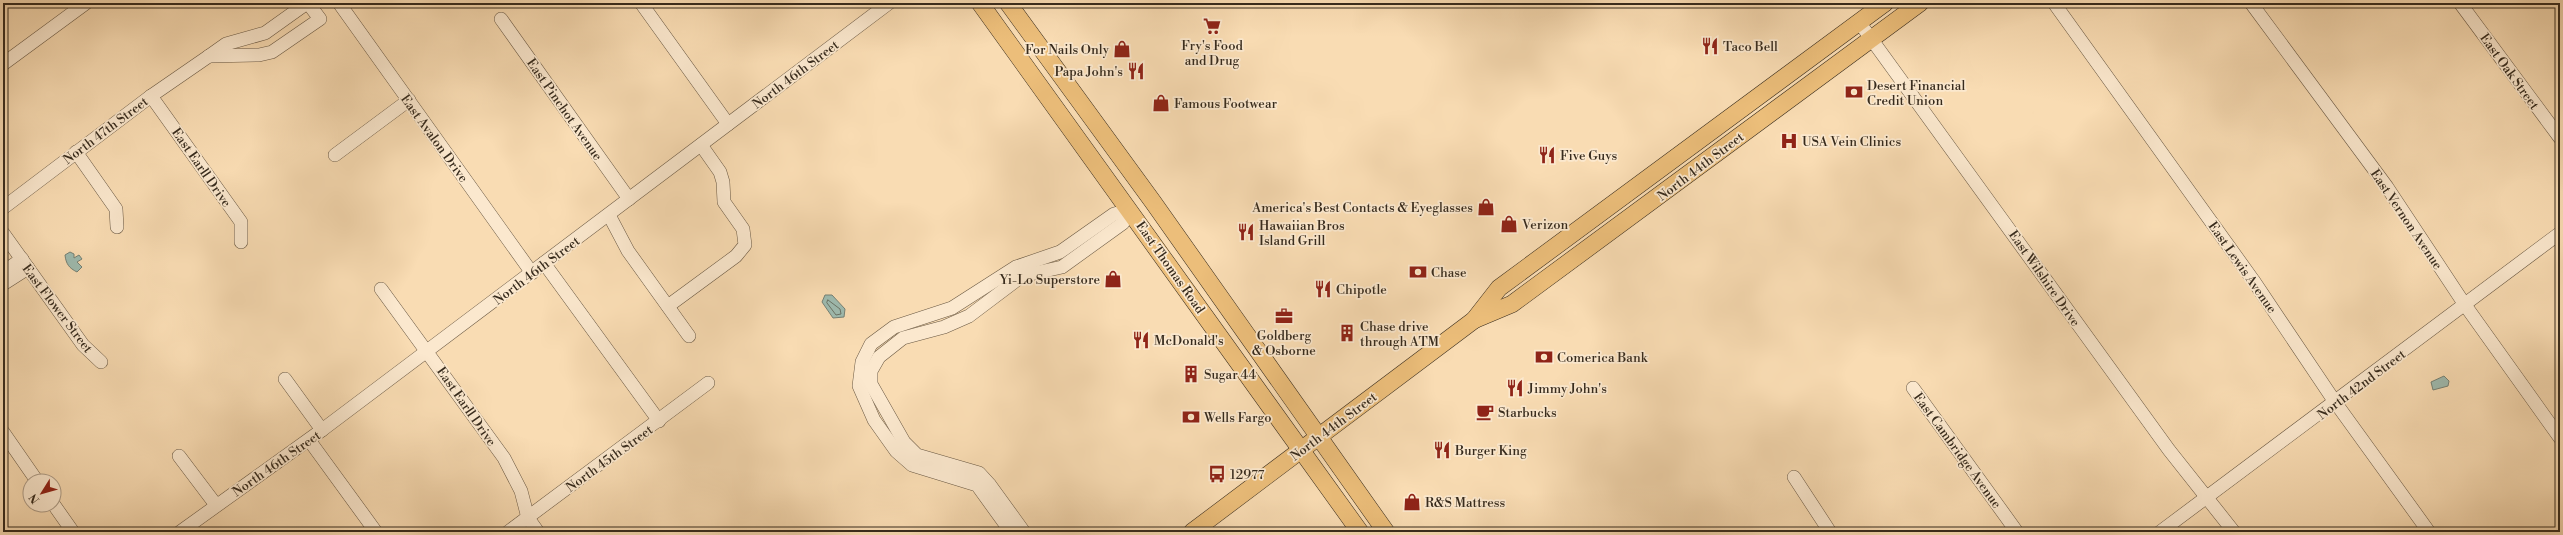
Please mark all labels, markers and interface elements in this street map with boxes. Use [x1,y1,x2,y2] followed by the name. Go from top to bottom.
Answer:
[1202,16,1222,36] supermarket icon: Fry's Food and Drug
[2476,30,2542,113] street label: East Oak Street
[1700,36,1720,56] restaurant icon: Taco Bell
[749,37,842,113] street label: North 46th Street
[1181,38,1243,69] place label: Fry's Food and Drug
[1112,39,1132,59] shop icon: For Nails Only
[1723,39,1778,55] place label: Taco Bell
[1025,42,1110,58] place label: For Nails Only
[523,55,606,164] street label: East Pinchot Avenue
[1126,61,1146,81] restaurant icon: Papa John's
[1054,64,1123,80] place label: Papa John's
[1867,78,1965,109] place label: Desert Financial Credit Union
[1844,82,1864,102] bank icon: Desert Financial Credit Union
[397,92,472,186] street label: East Avalon Drive
[60,93,152,168] street label: North 47th Street
[1151,93,1171,113] shop icon: Famous Footwear
[1174,96,1278,112] place label: Famous Footwear
[168,125,235,211] street label: East Earll Drive
[1654,129,1747,205] street label: North 44th Street
[1779,131,1799,151] hospital icon: USA Vein Clinics
[1802,134,1901,150] place label: USA Vein Clinics
[1537,145,1557,165] restaurant icon: Five Guys
[1560,148,1618,164] place label: Five Guys
[2367,166,2446,273] street label: East Vernon Avenue
[1476,197,1496,217] shop icon: America's Best Contacts & Eyeglasses
[1251,200,1473,216] place label: America's Best Contacts & Eyeglasses
[1499,214,1519,234] shop icon: Verizon
[1521,217,1568,233] place label: Verizon
[1132,218,1208,317] street label: East Thomas Road
[1259,218,1345,249] place label: Hawaiian Bros Island Grill
[2205,219,2280,317] street label: East Lewis Avenue
[1236,222,1256,242] restaurant icon: Hawaiian Bros Island Grill
[2005,227,2084,330] street label: East Wilshire Drive
[490,233,583,309] street label: North 46th Street
[19,261,96,357] street label: East Flower Street
[1408,262,1428,282] bank icon: Chase
[1431,265,1467,281] place label: Chase
[1103,269,1123,289] shop icon: Yi-Lo Superstore
[999,272,1100,288] place label: Yi-Lo Superstore
[1313,279,1333,299] restaurant icon: Chipotle
[1336,282,1387,298] place label: Chipotle
[1274,306,1294,326] office icon: Goldberg & Osborne
[1360,319,1440,350] place label: Chase drive through ATM
[1337,323,1357,343] building icon: Chase drive through ATM
[1252,328,1316,359] place label: Goldberg & Osborne
[1131,330,1151,350] restaurant icon: McDonald's
[1154,333,1224,349] place label: McDonald's
[2314,346,2409,423] street label: North 42nd Street
[1534,347,1554,367] bank icon: Comerica Bank
[1557,350,1649,366] place label: Comerica Bank
[433,364,500,450] street label: East Earll Drive
[1181,364,1201,384] building icon: Sugar 44
[1204,367,1256,383] place label: Sugar 44
[1505,378,1525,398] restaurant icon: Jimmy John's
[1527,381,1607,397] place label: Jimmy John's
[1287,389,1380,465] street label: North 44th Street
[1910,390,2005,512] street label: East Cambridge Avenue
[1475,402,1495,422] cafe icon: Starbucks
[1498,405,1557,421] place label: Starbucks
[1181,407,1201,427] bank icon: Wells Fargo
[1203,410,1271,426] place label: Wells Fargo
[563,422,656,496] street label: North 45th Street
[229,427,324,500] street label: North 46th Street
[1432,440,1452,460] restaurant icon: Burger King
[1454,443,1527,459] place label: Burger King
[1207,464,1227,484] bus stop icon: 12977
[1230,467,1265,483] place label: 12977
[22,473,62,513] north arrow
[26,490,43,506] text: N
[1402,492,1422,512] shop icon: R&S Mattress
[1425,495,1506,511] place label: R&S Mattress

